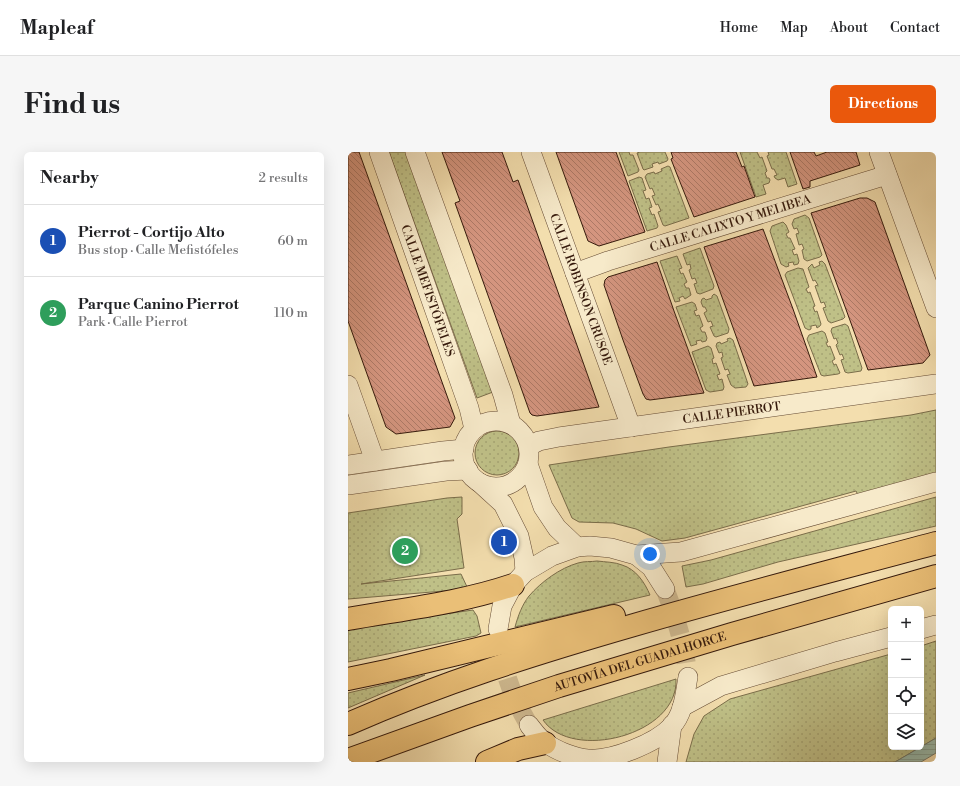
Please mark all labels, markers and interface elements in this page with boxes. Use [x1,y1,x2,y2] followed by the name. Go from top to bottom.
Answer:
[20,16,93,40] text: Mapleaf
[720,19,758,37] text: Home
[780,19,808,37] text: Map
[830,19,868,37] text: About
[890,19,940,37] text: Contact
[830,85,936,123] button: Directions
[24,87,120,122] text: Find us
[40,167,99,189] text: Nearby
[259,170,308,186] text: 2 results
[648,192,813,256] street label: CALLE CALIXTO Y MELIBEA
[546,212,615,367] street label: CALLE ROBINSON CRUSOE
[78,223,225,242] text: Pierrot - Cortijo Alto
[397,223,457,359] street label: CALLE MEFISTÓFELES
[50,233,56,249] text: 1
[277,233,308,249] text: 60 m
[78,242,238,258] text: Bus stop · Calle Mefistófeles
[78,295,239,314] text: Parque Canino Pierrot
[49,305,57,321] text: 2
[274,305,308,321] text: 110 m
[78,314,188,330] text: Park · Calle Pierrot
[682,399,782,428] street label: CALLE PIERROT
[491,527,517,557] pin: 1
[392,536,418,566] pin: 2
[640,544,660,564] your location
[888,606,924,750] map controls
[888,606,924,642] button: +
[551,629,728,696] street label: AUTOVÍA DEL GUADALHORCE
[888,642,924,678] button: −
[888,678,924,714] button: locate
[888,714,924,750] button: layers

